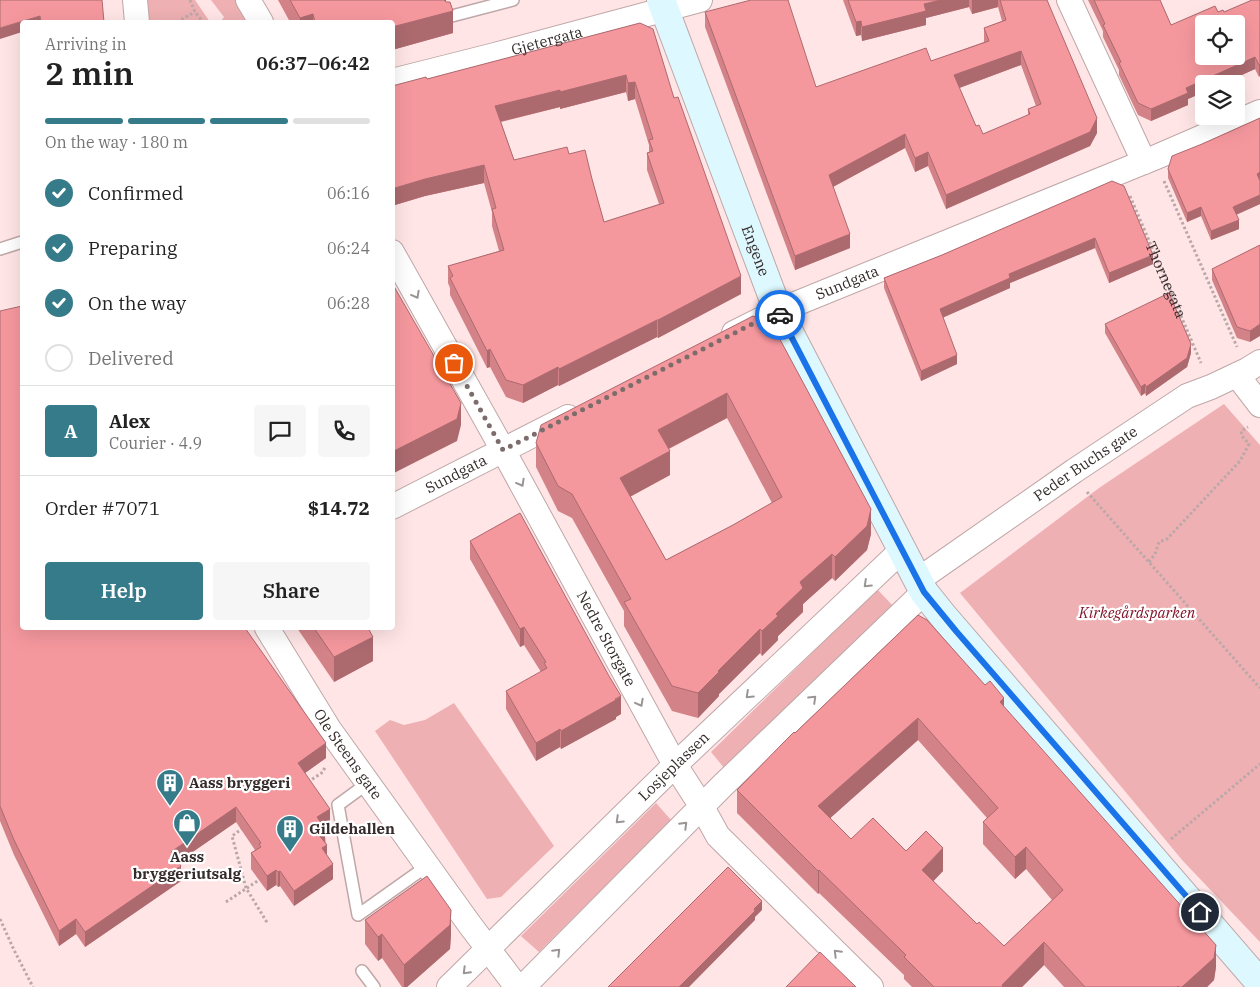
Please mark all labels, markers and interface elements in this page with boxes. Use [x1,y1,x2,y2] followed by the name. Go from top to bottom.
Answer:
[1195,15,1245,125] map controls
[1195,15,1245,65] button: locate
[509,22,585,59] street label: Gjetergata
[45,34,127,54] text: Arriving in
[256,51,370,75] text: 06:37–06:42
[45,52,134,94] text: 2 min
[1195,75,1245,125] button: layers
[45,132,188,152] text: On the way · 180 m
[45,179,73,207] icon: check
[88,181,183,205] text: Confirmed
[327,183,370,203] text: 06:16
[738,223,774,279] street label: Engene
[45,234,73,262] icon: check
[88,236,177,260] text: Preparing
[327,238,370,258] text: 06:24
[1141,238,1191,321] street label: Thornegata
[813,261,881,304] street label: Sundgata
[45,289,73,317] icon: check
[410,290,420,299] one-way arrow
[755,290,805,340] courier
[88,291,186,315] text: On the way
[327,293,370,313] text: 06:28
[766,301,794,329] icon: car
[433,342,475,384] pin
[88,346,174,370] text: Delivered
[440,349,468,377] icon: bag
[254,405,306,457] button: chat
[318,405,370,457] button: phone
[109,409,150,433] text: Alex
[64,419,78,443] text: A
[1030,422,1141,505] street label: Peder Buchs gate
[109,433,202,453] text: Courier · 4.9
[422,450,490,497] street label: Sundgata
[514,478,524,487] one-way arrow
[45,496,160,520] text: Order #7071
[308,496,370,520] text: $14.72
[45,562,203,620] button: Help
[213,562,370,620] button: Share
[863,578,872,587] one-way arrow
[573,587,640,689] street label: Nedre Storgate
[1078,603,1196,622] park label: Kirkegårdsparken
[745,689,754,698] one-way arrow
[807,696,816,705] one-way arrow
[634,697,644,706] one-way arrow
[310,705,387,803] street label: Ole Steens gate
[634,727,713,805] street label: Losjeplassen
[155,768,185,807] building icon: Aass bryggeri
[189,773,290,792] place label: Aass bryggeri
[172,808,202,847] shop icon: Aass bryggeriutsalg
[275,814,305,853] building icon: Gildehallen
[616,814,625,823] one-way arrow
[309,819,395,838] place label: Gildehallen
[678,821,687,830] one-way arrow
[133,847,242,883] place label: Aass bryggeriutsalg
[1179,891,1221,933] pin
[1186,898,1214,926] icon: home
[551,949,560,958] one-way arrow
[833,950,842,959] one-way arrow
[462,965,471,974] one-way arrow

